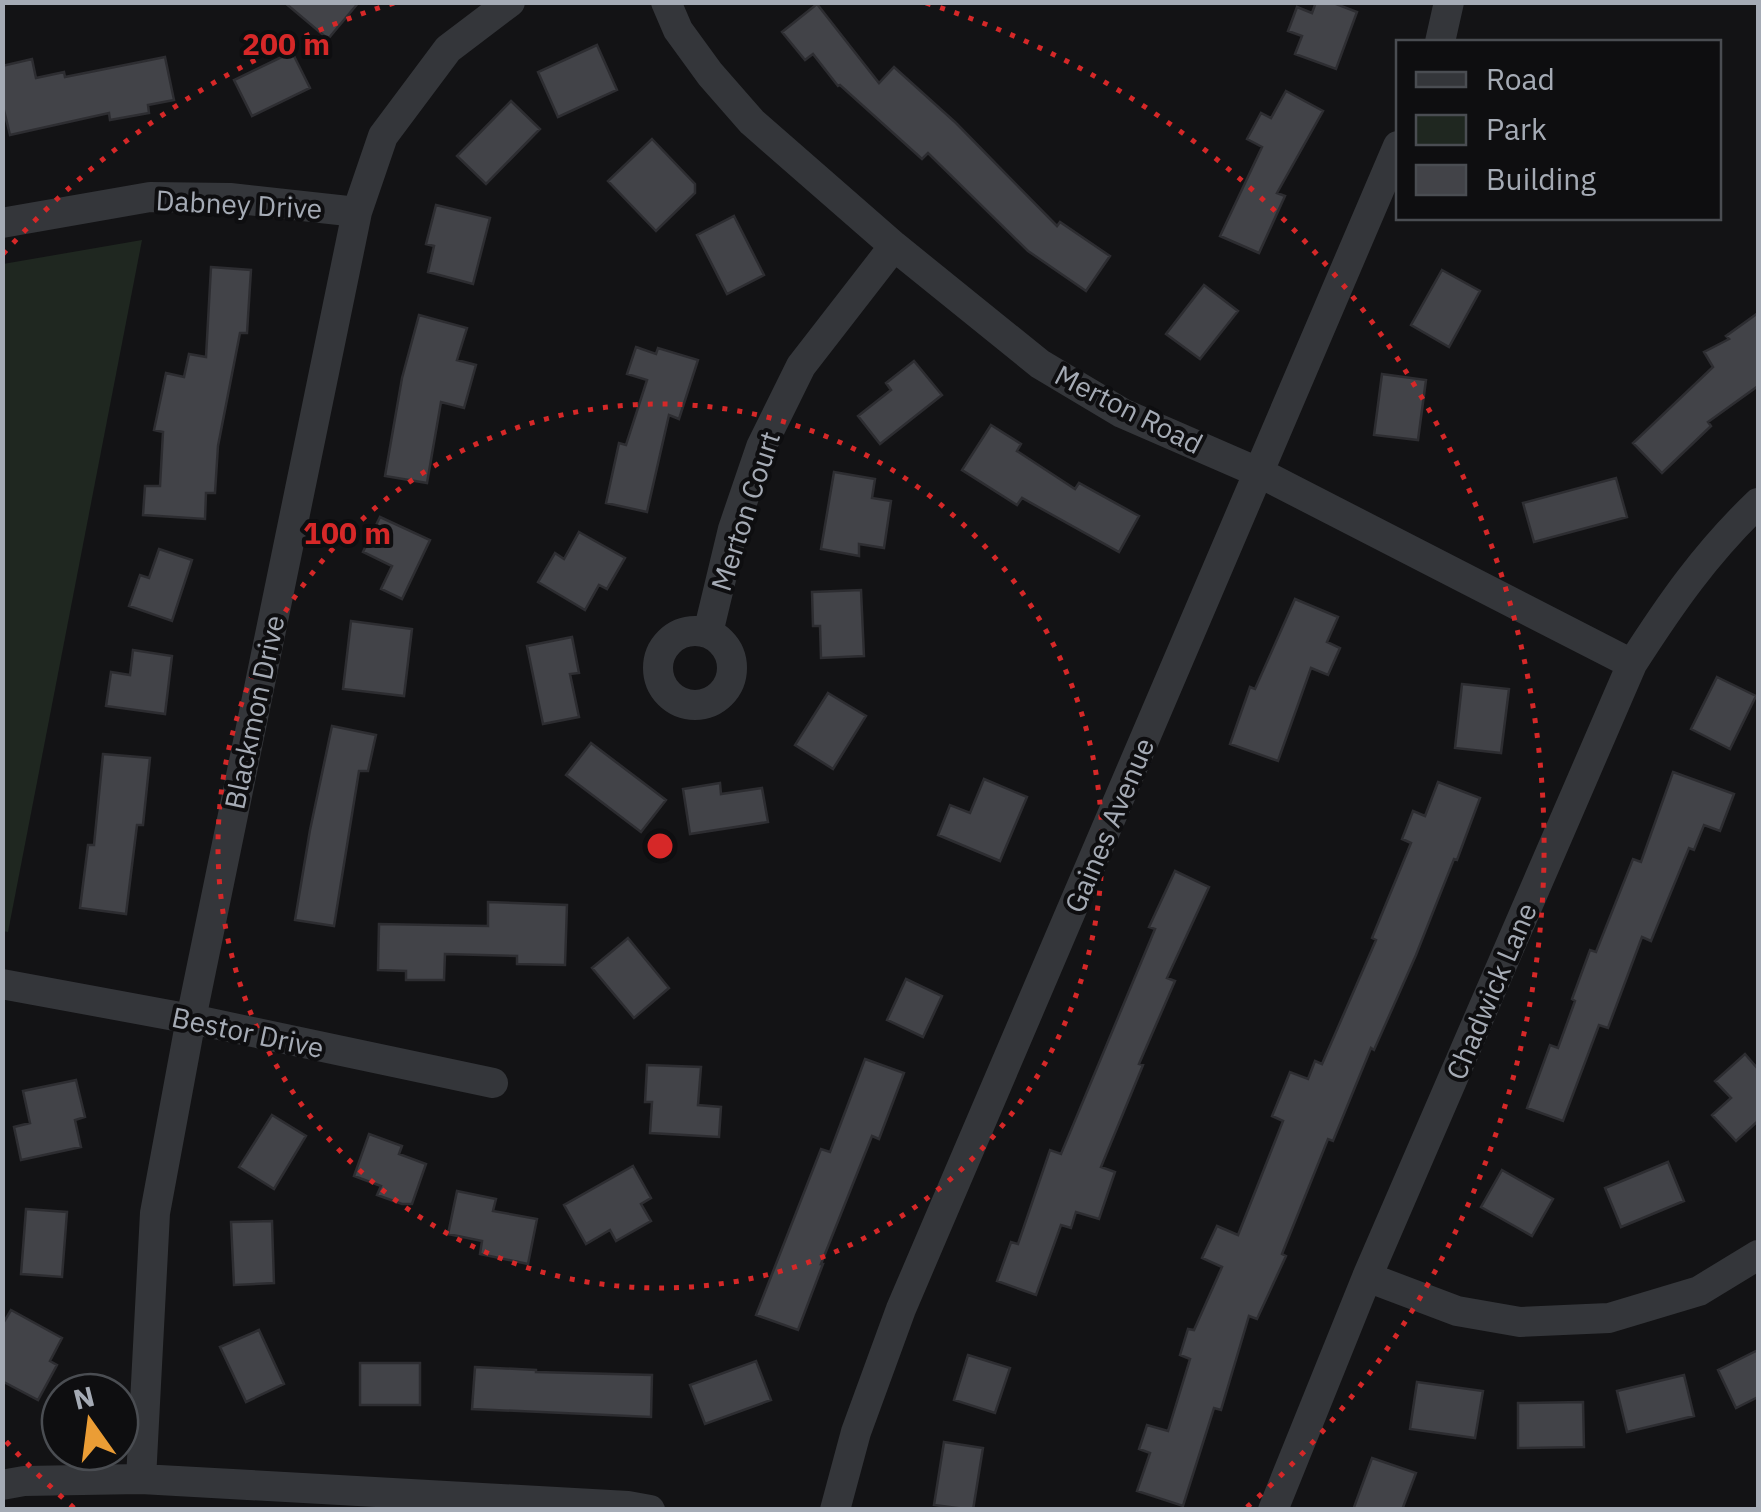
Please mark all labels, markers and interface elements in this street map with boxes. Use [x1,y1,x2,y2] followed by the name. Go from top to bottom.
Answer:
[242,24,330,63] text: 200 m
[1396,40,1721,220] legend
[1486,59,1555,98] text: Road
[1486,109,1547,148] text: Park
[1486,159,1596,198] text: Building
[155,181,323,227] street label: Dabney Drive
[1049,356,1209,462] street label: Merton Road
[702,427,788,595] street label: Merton Court
[303,513,391,552] text: 100 m
[215,612,293,812] street label: Blackmon Drive
[1056,732,1162,918] street label: Gaines Avenue
[642,828,678,864] centre of rings
[1437,897,1545,1085] street label: Chadwick Lane
[169,998,327,1066] street label: Bestor Drive
[40,1372,140,1472] north arrow
[70,1377,98,1418] text: N

